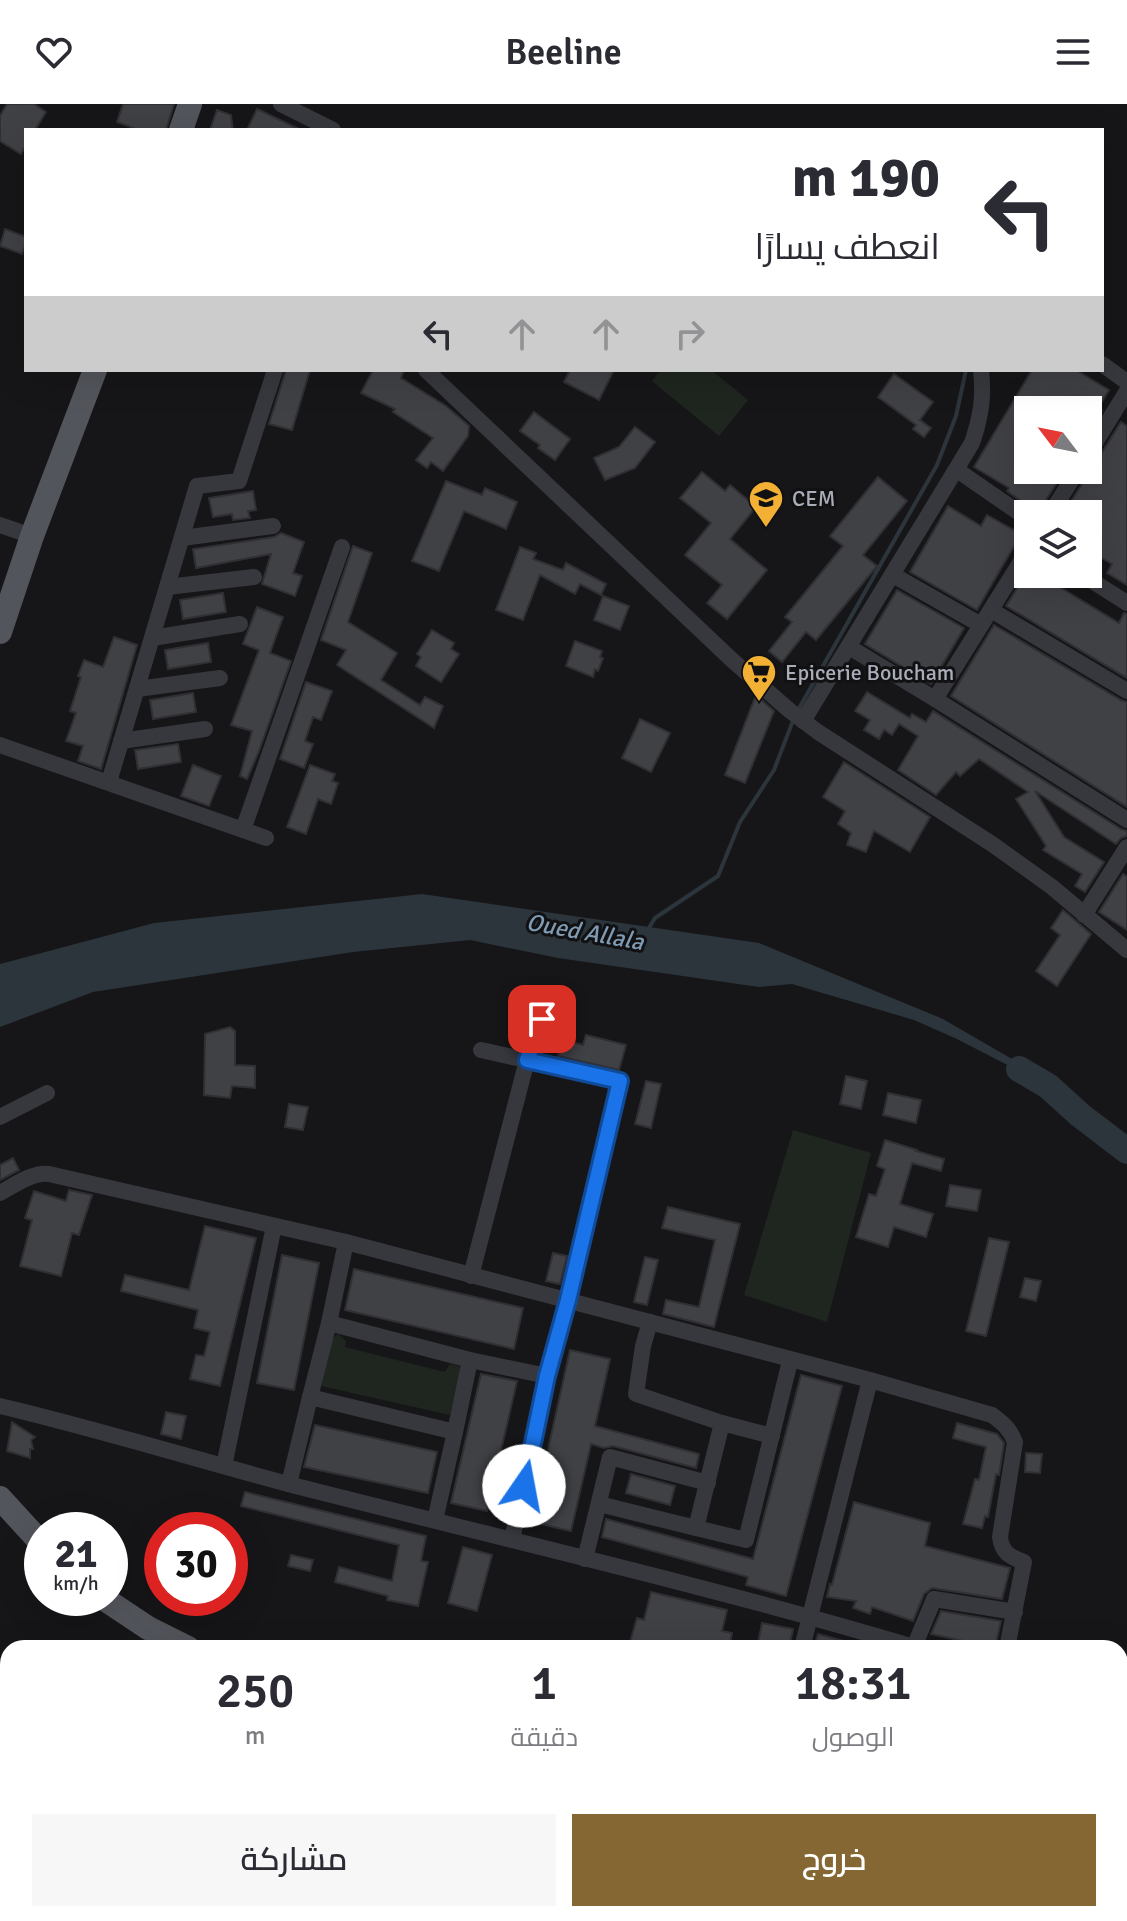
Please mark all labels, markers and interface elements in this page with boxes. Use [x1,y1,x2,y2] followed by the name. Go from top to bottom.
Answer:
[32,30,76,74] icon: heart
[505,30,622,75] text: Beeline
[1051,30,1095,74] icon: menu
[792,143,940,212] text: 190 m
[968,160,1072,264] icon: left
[755,225,940,270] text: انعطف يسارًا
[416,312,460,356] icon: left
[500,312,544,356] icon: ahead
[584,312,628,356] icon: ahead
[668,312,712,356] icon: right
[1014,396,1102,484] north arrow
[1014,396,1102,588] map controls
[747,479,785,529] school or university icon: CEM
[792,485,836,512] place label: CEM
[1014,500,1102,588] button: layers
[740,653,778,703] supermarket icon: Epicerie Boucham
[785,659,954,686] place label: Epicerie Boucham
[524,907,647,957] water label: Oued Allala
[508,985,576,1053] pin
[520,997,564,1041] icon: arrive
[482,1444,566,1528] position arrow
[144,1512,248,1616] speed limit sign: 30
[54,1529,98,1579] text: 21
[53,1571,99,1596] text: km/h
[531,1654,557,1713] text: 1
[794,1654,912,1713] text: 18:31
[216,1662,294,1721] text: 250
[245,1720,266,1752] text: m
[510,1722,578,1754] text: دقيقة
[812,1722,894,1754] text: الوصول
[32,1814,556,1906] button: مشاركة
[572,1814,1096,1906] button: خروج

